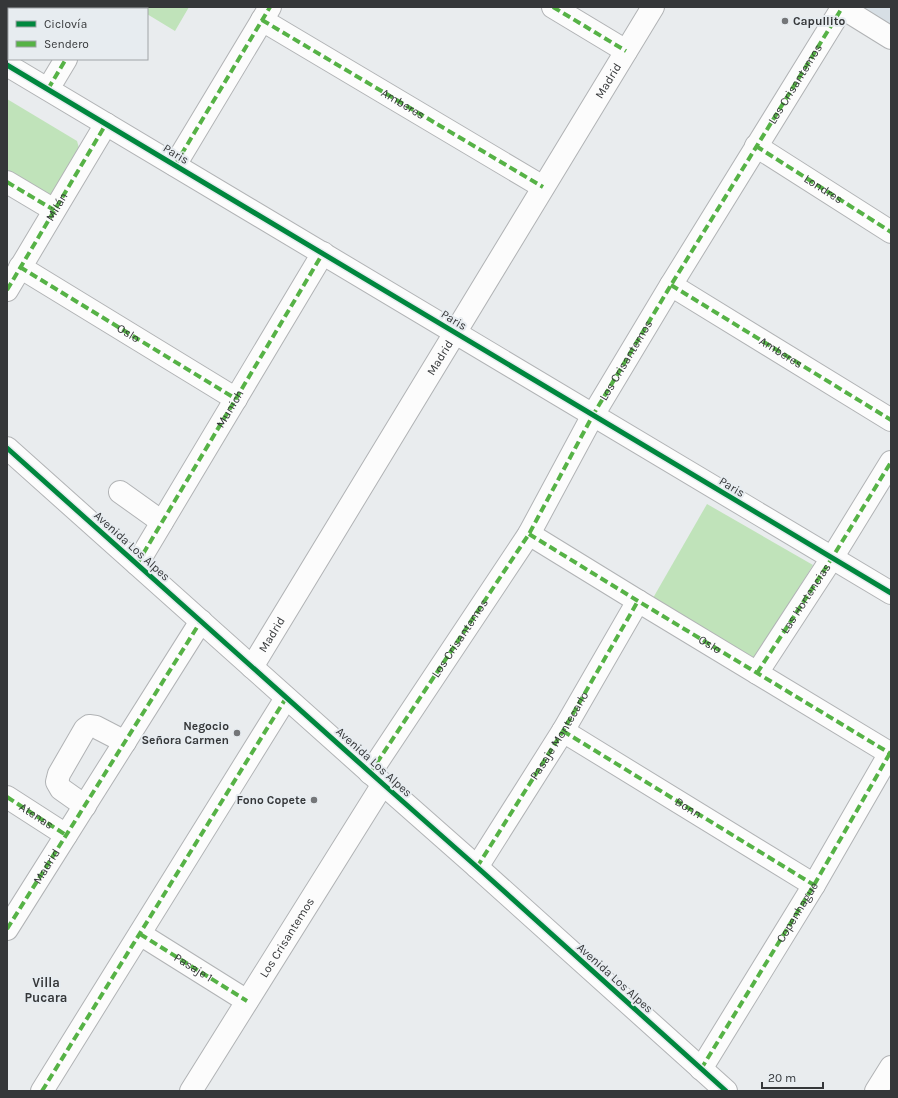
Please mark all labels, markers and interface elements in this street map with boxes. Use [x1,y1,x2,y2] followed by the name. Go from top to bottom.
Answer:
[8,8,148,60] legend
[793,14,845,28] place label: Capullito
[780,16,790,26] marker: Capullito
[44,17,87,31] text: Ciclovía
[44,37,89,51] text: Sendero
[765,41,825,127] street label: Los Crisantemos
[592,60,624,101] street label: Madrid
[379,85,427,122] street label: Amberes
[161,141,191,167] street label: Paris
[801,171,846,207] street label: Londres
[43,190,71,224] street label: Milán
[439,307,469,333] street label: Paris
[596,317,655,403] street label: Los Crisantemos
[114,321,142,345] street label: Oslo
[757,334,805,371] street label: Amberes
[424,337,456,378] street label: Madrid
[213,387,247,430] street label: Munich
[717,474,747,500] street label: Paris
[91,508,173,584] street label: Avenida Los Alpes
[778,561,834,636] street label: Las Hortencias
[429,596,491,680] street label: Los Crisantemos
[256,614,288,655] street label: Madrid
[696,632,724,657] street label: Oslo
[527,689,591,782] street label: Pasaje Montecarlo
[141,719,229,747] place label: Negocio Señora Carmen
[333,724,415,800] street label: Avenida Los Alpes
[232,728,242,738] marker: Negocio Señora Carmen
[237,793,306,807] place label: Fono Copete
[672,794,704,821] street label: Bonn
[309,795,319,805] marker: Fono Copete
[17,800,56,832] street label: Atenas
[30,846,63,887] street label: Madrid
[773,879,821,945] street label: Copenhague
[257,895,317,980] street label: Los Crisantemos
[574,940,656,1016] street label: Avenida Los Alpes
[171,950,215,985] street label: Pasaje 1
[25,975,67,1005] district label: Villa Pucara
[762,1064,823,1090] scale bar
[768,1071,796,1085] text: 20 m

